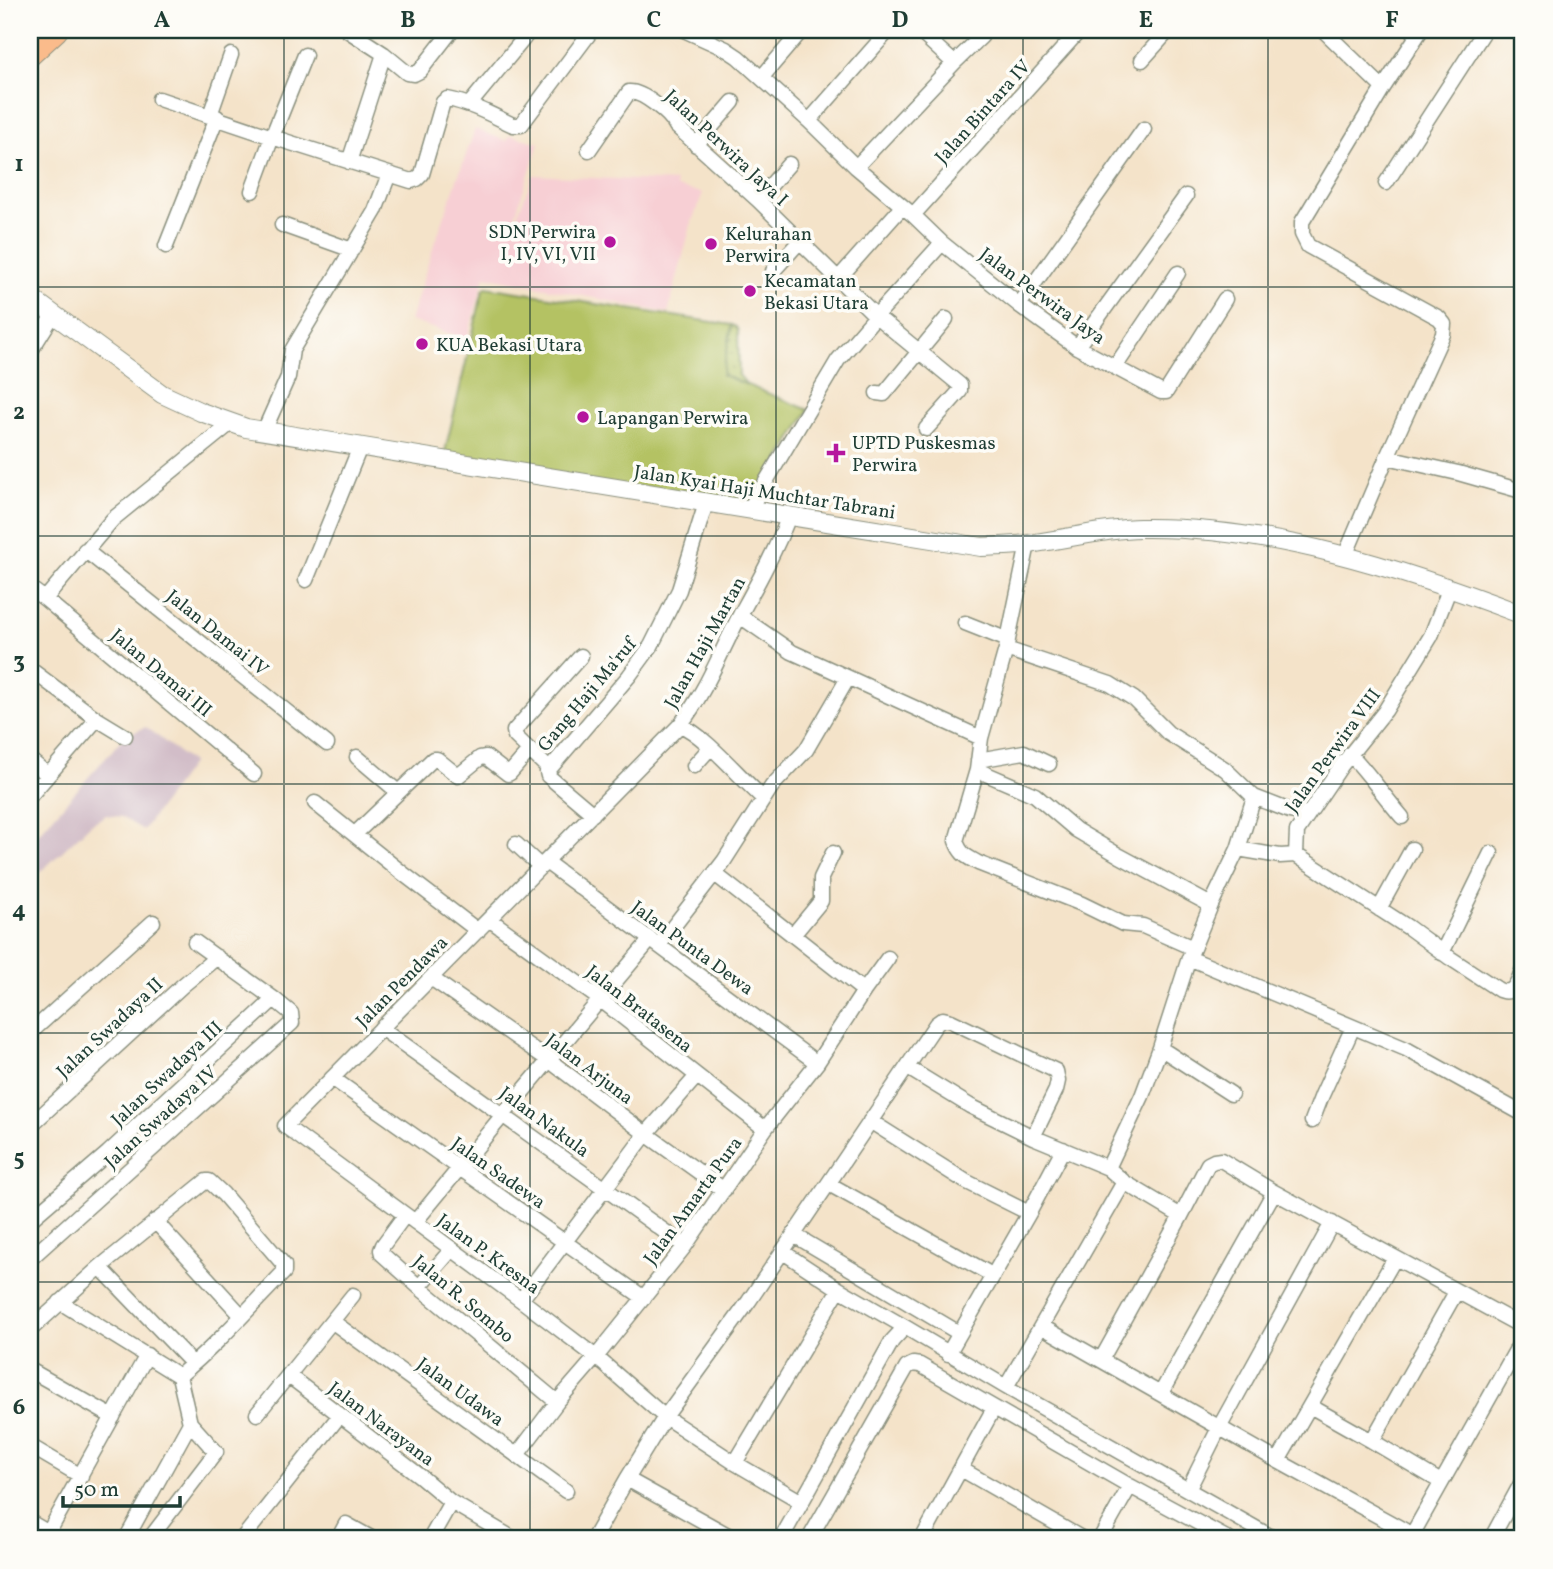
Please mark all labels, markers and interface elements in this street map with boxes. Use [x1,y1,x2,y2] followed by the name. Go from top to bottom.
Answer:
[154,5,170,37] text: A
[400,5,416,37] text: B
[647,5,661,37] text: C
[892,5,909,37] text: D
[1139,5,1153,37] text: E
[1385,5,1399,37] text: F
[930,55,1037,170] street label: Jalan Bintara IV
[658,84,793,213] street label: Jalan Perwira Jaya I
[14,149,24,181] text: 1
[488,220,596,268] place label: SDN Perwira I, IV, VI, VII
[725,222,812,270] place label: Kelurahan Perwira
[602,234,618,250] marker: SDN Perwira I, IV, VI, VII
[703,236,719,252] marker: Kelurahan Perwira
[973,242,1110,351] street label: Jalan Perwira Jaya
[764,269,869,317] place label: Kecamatan Bekasi Utara
[742,283,758,299] marker: Kecamatan Bekasi Utara
[436,333,582,359] place label: KUA Bekasi Utara
[414,336,430,352] marker: KUA Bekasi Utara
[13,397,25,429] text: 2
[597,406,749,432] place label: Lapangan Perwira
[575,409,591,425] marker: Lapangan Perwira
[852,431,996,479] place label: UPTD Puskesmas Perwira
[826,443,846,463] marker: UPTD Puskesmas Perwira
[632,459,898,527] street label: Jalan Kyai Haji Muchtar Tabrani
[659,572,753,714] street label: Jalan Haji Martan
[160,584,273,683] street label: Jalan Damai IV
[104,623,217,724] street label: Jalan Damai III
[532,632,644,758] street label: Gang Haji Ma'ruf
[13,646,25,678] text: 3
[1280,684,1388,819] street label: Jalan Perwira VIII
[12,895,26,927] text: 4
[625,895,758,1002] street label: Jalan Punta Dewa
[351,931,454,1034] street label: Jalan Pendawa
[580,960,698,1060] street label: Jalan Bratasena
[51,972,169,1085] street label: Jalan Swadaya II
[106,1016,229,1133] street label: Jalan Swadaya III
[539,1028,638,1111] street label: Jalan Arjuna
[99,1060,223,1175] street label: Jalan Swadaya IV
[493,1081,594,1164] street label: Jalan Nakula
[445,1132,550,1216] street label: Jalan Sadewa
[638,1132,749,1271] street label: Jalan Amarta Pura
[13,1143,25,1175] text: 5
[431,1208,545,1301] street label: Jalan P. Kresna
[406,1249,519,1350] street label: Jalan R. Sombo
[411,1352,509,1433] street label: Jalan Udawa
[322,1376,439,1473] street label: Jalan Narayana
[13,1392,25,1424] text: 6
[63,1464,180,1508] scale bar
[74,1476,119,1505] text: 50 m

